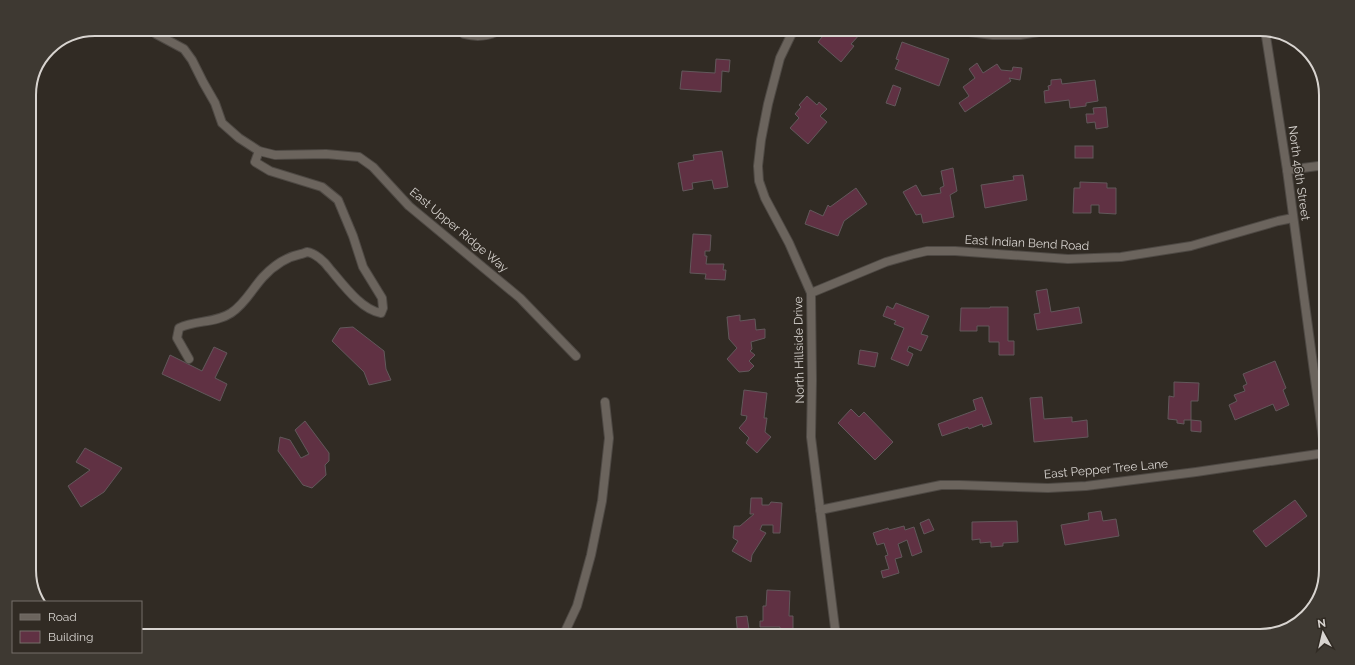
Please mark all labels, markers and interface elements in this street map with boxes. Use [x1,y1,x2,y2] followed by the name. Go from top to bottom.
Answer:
[1285,125,1313,221] street label: North 46th Street
[407,185,511,276] street label: East Upper Ridge Way
[964,233,1090,253] street label: East Indian Bend Road
[791,296,807,404] street label: North Hillside Drive
[1043,457,1169,481] street label: East Pepper Tree Lane
[12,601,142,653] legend
[48,610,77,624] text: Road
[1303,613,1343,653] north arrow
[1317,617,1327,631] text: N
[48,630,94,644] text: Building

